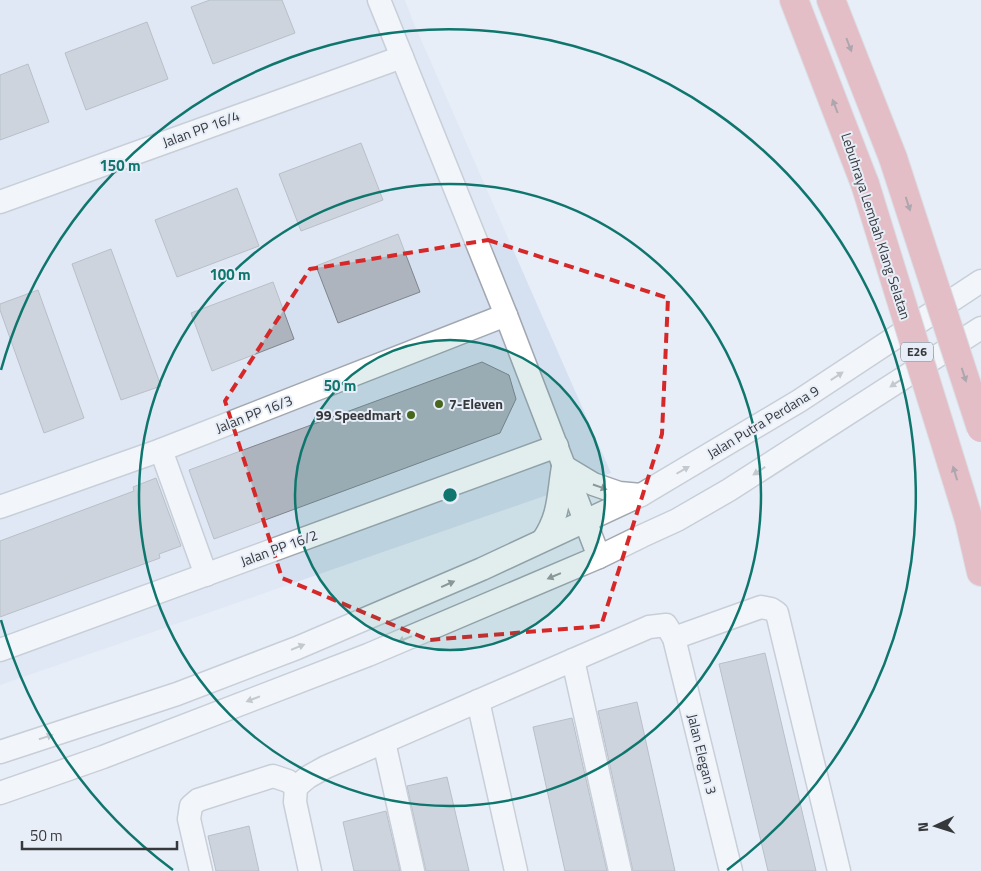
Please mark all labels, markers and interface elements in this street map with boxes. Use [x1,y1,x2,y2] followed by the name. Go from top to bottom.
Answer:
[846,38,853,53] one-way arrow
[831,98,839,113] one-way arrow
[159,105,243,152] street label: Jalan PP 16/4
[836,130,917,322] street label: Lebuhraya Lembah Klang Selatan
[99,154,141,177] text: 150 m
[905,197,912,212] one-way arrow
[209,263,251,286] text: 100 m
[901,342,933,362] road number: E26
[961,368,968,383] one-way arrow
[830,371,843,381] one-way arrow
[324,374,356,397] text: 50 m
[889,378,903,387] one-way arrow
[703,380,823,463] street label: Jalan Putra Perdana 9
[212,389,295,438] street label: Jalan PP 16/3
[449,393,503,414] place label: 7-Eleven
[433,398,445,410] marker: 7-Eleven
[316,404,401,425] place label: 99 Speedmart
[405,409,417,421] marker: 99 Speedmart
[677,466,690,475] one-way arrow
[753,466,766,476] one-way arrow
[951,466,958,481] one-way arrow
[593,483,608,491] one-way arrow
[441,486,459,504] centre of rings
[237,524,320,571] street label: Jalan PP 16/2
[547,572,561,580] one-way arrow
[441,580,455,588] one-way arrow
[397,636,412,644] one-way arrow
[291,643,305,651] one-way arrow
[246,696,261,703] one-way arrow
[682,711,723,796] street label: Jalan Elegan 3
[39,733,54,740] one-way arrow
[911,801,961,851] north arrow
[22,818,178,850] scale bar
[912,821,933,833] text: N
[30,824,63,847] text: 50 m

